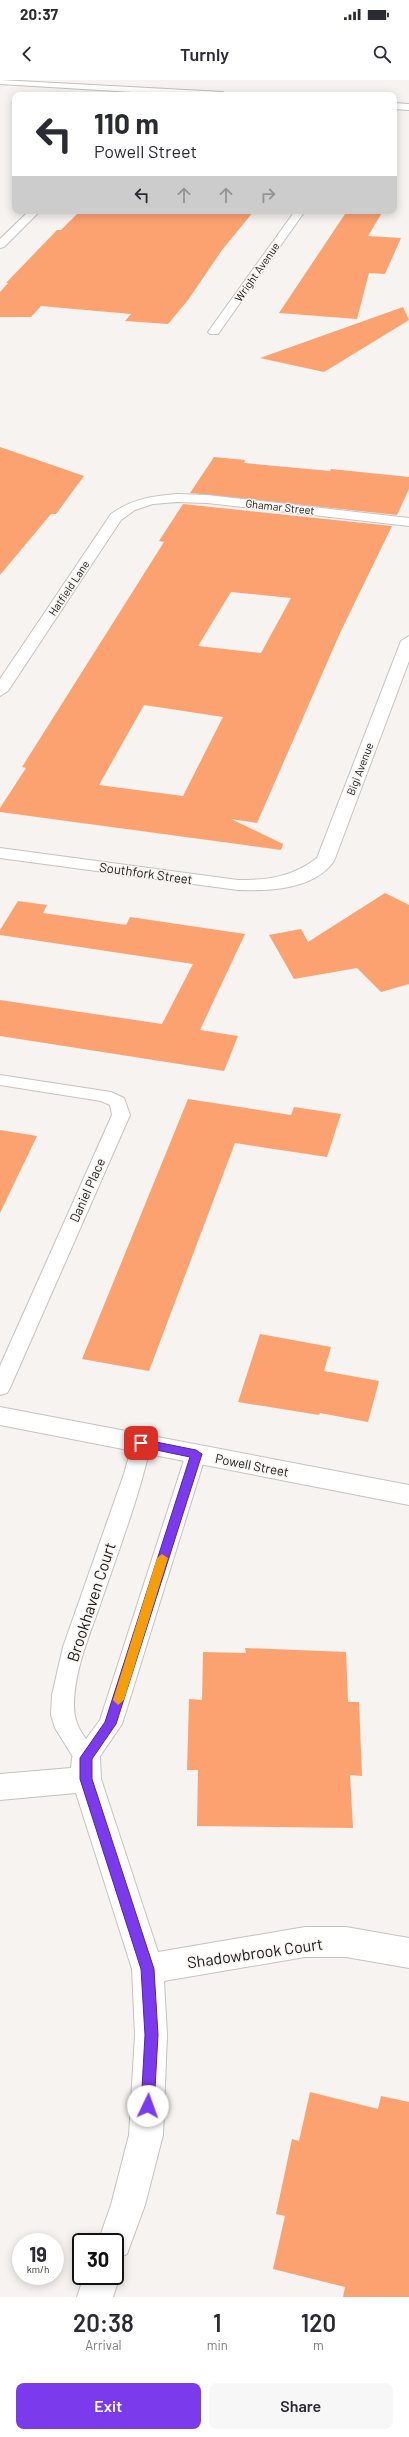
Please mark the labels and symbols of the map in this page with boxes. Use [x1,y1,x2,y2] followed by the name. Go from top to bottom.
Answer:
[231,239,282,304] street label: Wright Avenue
[245,496,315,517] street label: Ghamar Street
[45,558,92,618] street label: Hatfield Lane
[344,740,376,797] street label: Bigi Avenue
[98,859,194,887] street label: Southfork Street
[66,1155,108,1225] street label: Daniel Place
[124,1426,158,1460] pin
[214,1450,290,1480] street label: Powell Street
[62,1540,119,1664] street label: Brookhaven Court
[186,1934,324,1971] street label: Shadowbrook Court
[127,2085,169,2127] position arrow
[72,2233,124,2285] speed limit sign: 30

